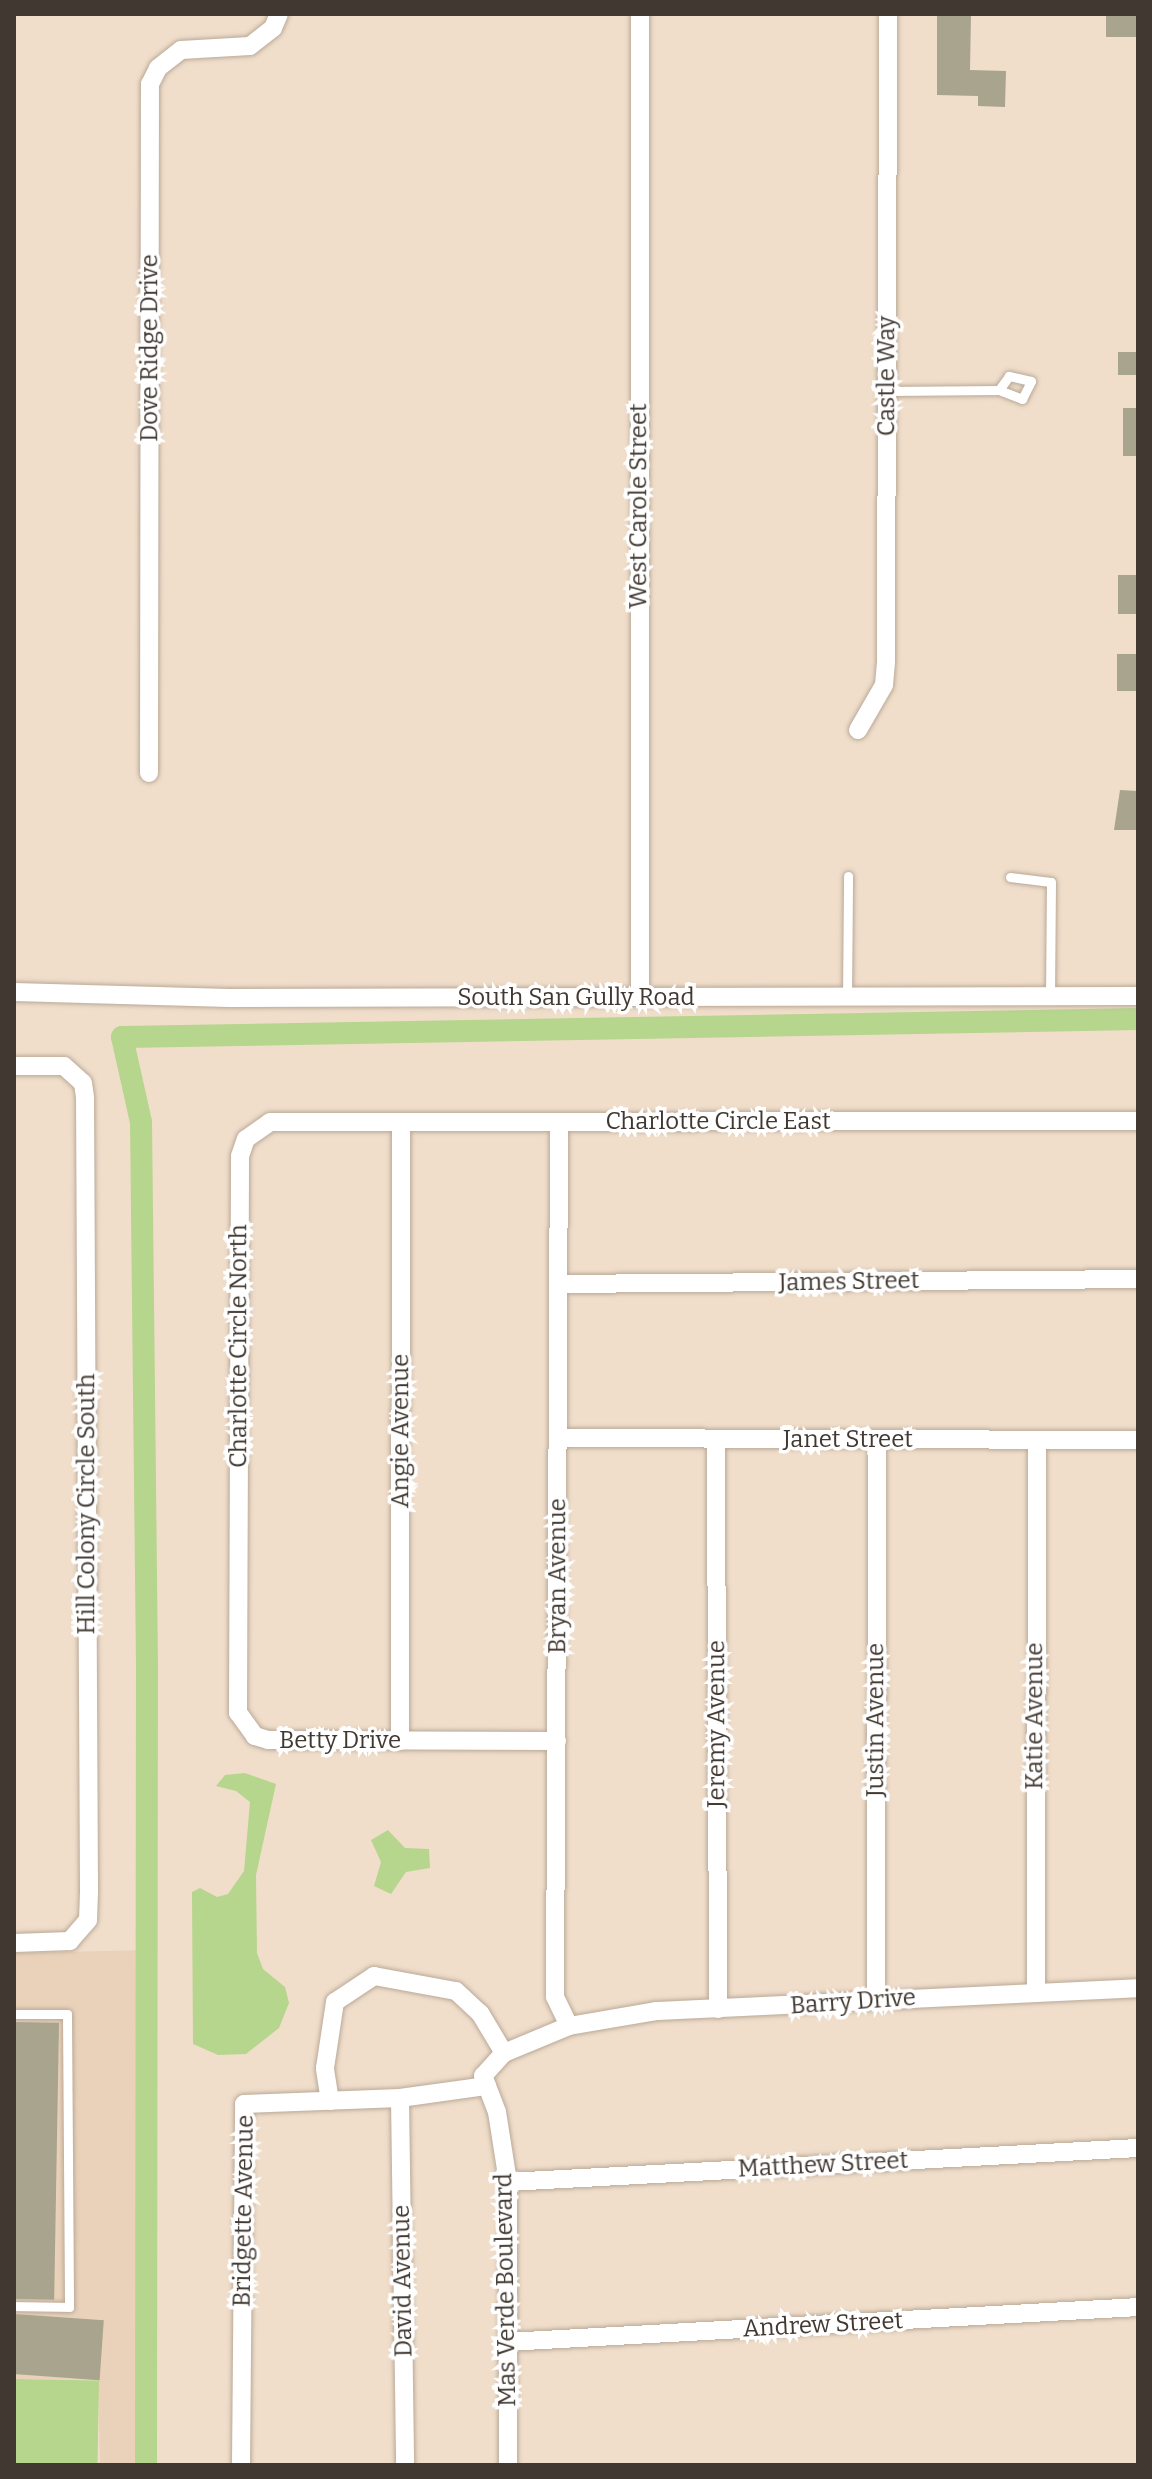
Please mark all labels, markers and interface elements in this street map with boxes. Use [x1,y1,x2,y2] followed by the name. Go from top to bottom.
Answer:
[136,254,164,442] street label: Dove Ridge Drive
[873,316,901,436] street label: Castle Way
[625,403,653,609] street label: West Carole Street
[457,984,695,1012] street label: South San Gully Road
[605,1108,831,1136] street label: Charlotte Circle East
[225,1224,253,1468] street label: Charlotte Circle North
[778,1266,920,1298] street label: James Street
[387,1354,415,1508] street label: Angie Avenue
[73,1373,101,1635] street label: Hill Colony Circle South
[783,1426,913,1454] street label: Janet Street
[544,1498,572,1654] street label: Bryan Avenue
[703,1640,731,1808] street label: Jeremy Avenue
[1021,1642,1049,1790] street label: Katie Avenue
[862,1643,890,1797] street label: Justin Avenue
[279,1727,401,1755] street label: Betty Drive
[789,1983,917,2021] street label: Barry Drive
[228,2115,260,2307] street label: Bridgette Avenue
[737,2146,909,2184] street label: Matthew Street
[490,2173,522,2407] street label: Mas Verde Boulevard
[387,2205,419,2357] street label: David Avenue
[742,2306,904,2344] street label: Andrew Street

